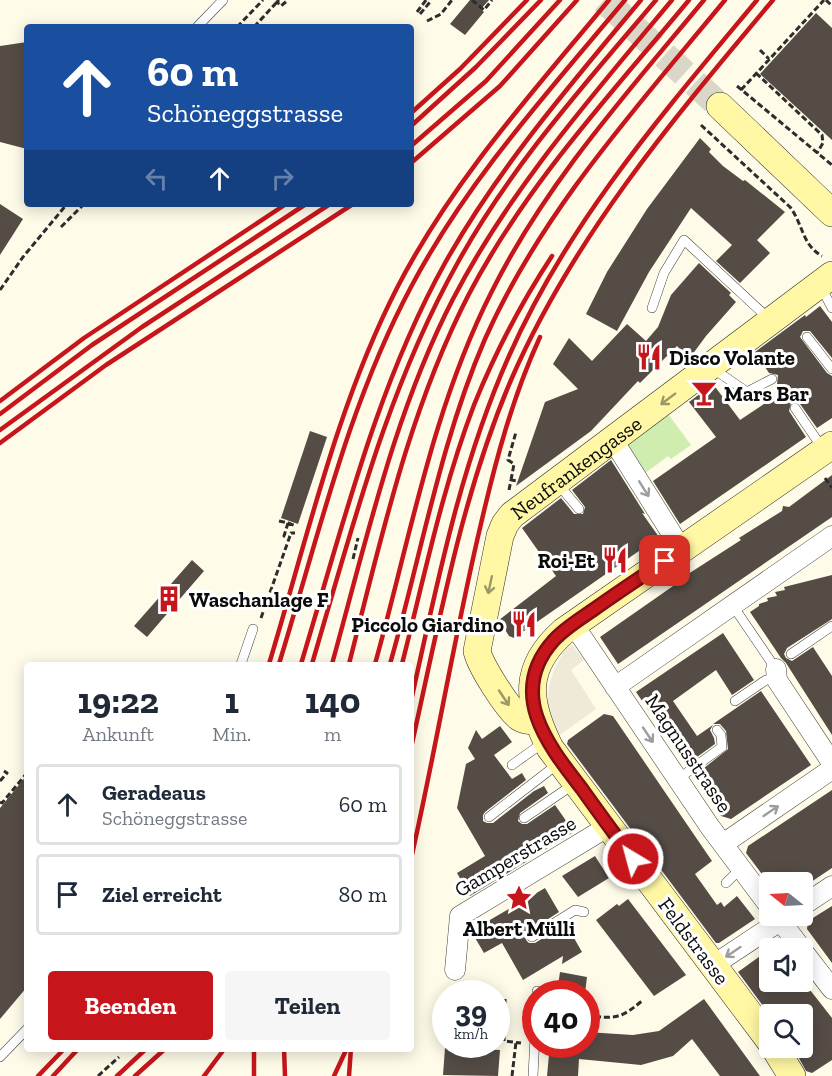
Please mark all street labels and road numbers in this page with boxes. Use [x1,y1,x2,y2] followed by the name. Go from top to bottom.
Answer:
[506,410,646,524] street label: Neufrankengasse
[640,689,738,817] street label: Magnusstrasse
[450,810,580,902] street label: Gamperstrasse
[653,893,735,990] street label: Feldstrasse

